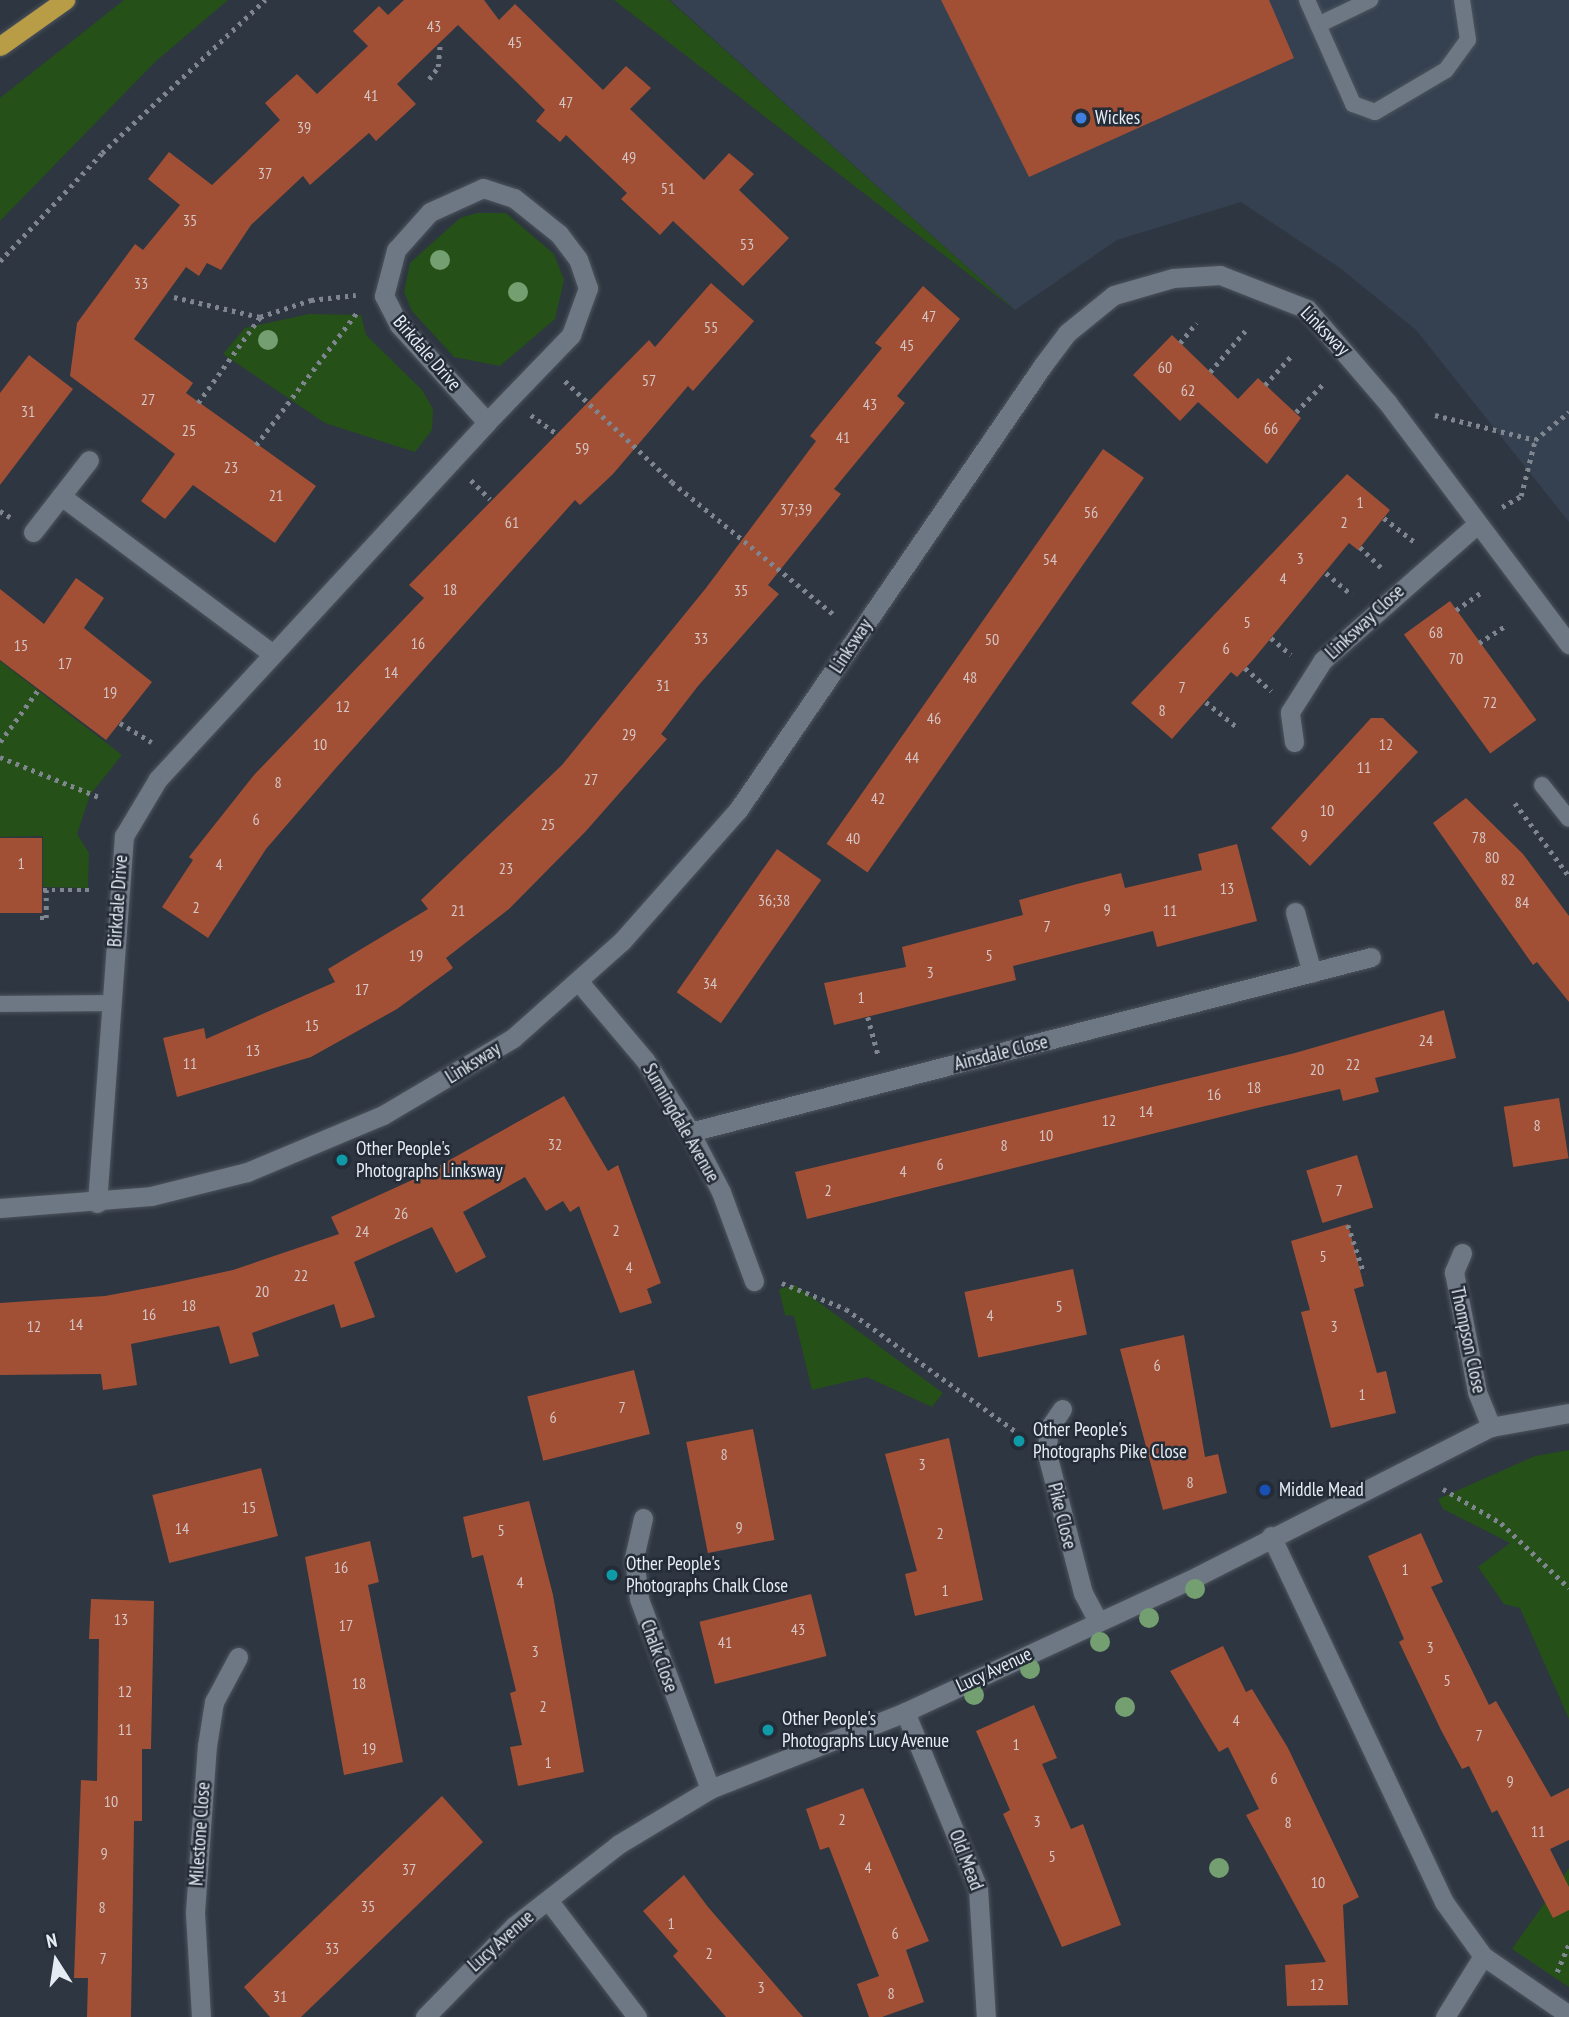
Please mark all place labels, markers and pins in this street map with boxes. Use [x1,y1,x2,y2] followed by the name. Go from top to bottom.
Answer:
[1095,107,1140,129] place label: Wickes
[1073,110,1089,126] marker: Wickes
[356,1138,503,1182] place label: Other People's Photographs Linksway
[334,1152,350,1168] marker: Other People's Photographs Linksway
[1033,1419,1187,1463] place label: Other People's Photographs Pike Close
[1011,1433,1027,1449] marker: Other People's Photographs Pike Close
[1279,1479,1364,1501] place label: Middle Mead
[1257,1482,1273,1498] marker: Middle Mead
[626,1553,789,1597] place label: Other People's Photographs Chalk Close
[604,1567,620,1583] marker: Other People's Photographs Chalk Close
[782,1708,950,1752] place label: Other People's Photographs Lucy Avenue
[760,1722,776,1738] marker: Other People's Photographs Lucy Avenue

